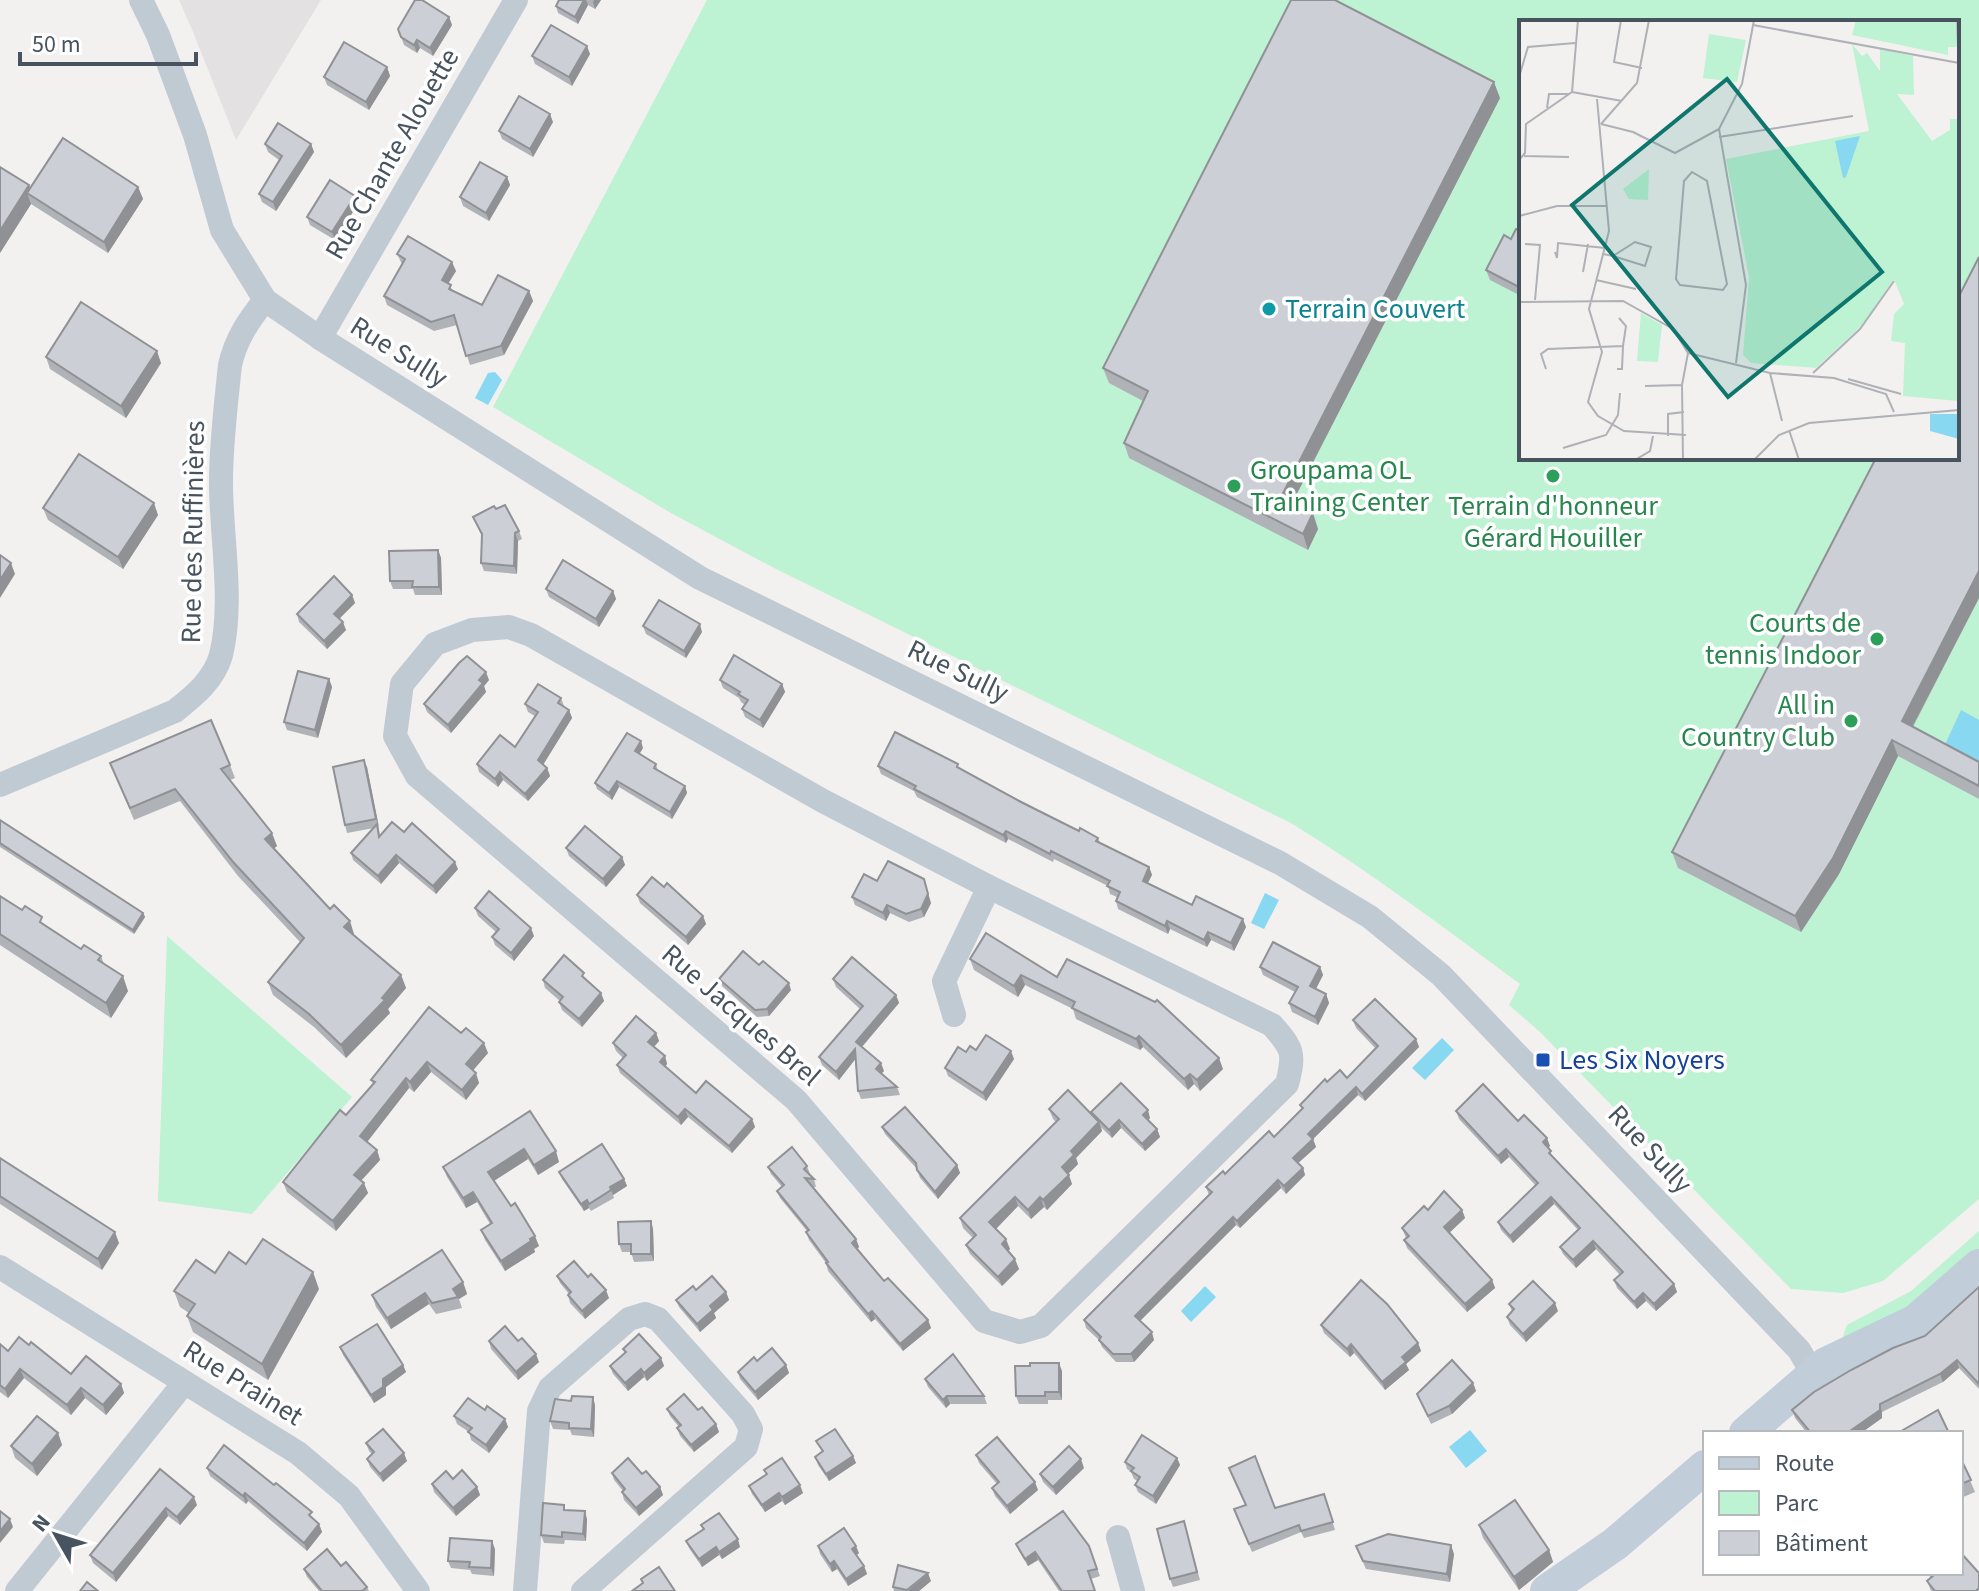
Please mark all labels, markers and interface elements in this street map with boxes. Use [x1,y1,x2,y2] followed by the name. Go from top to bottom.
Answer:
[20,16,196,66] scale bar
[1519,20,1959,460] inset map
[32,27,81,62] text: 50 m
[315,41,469,267] street label: Rue Chante Alouette
[1285,289,1466,329] place label: Terrain Couvert
[1260,300,1278,318] marker: Terrain Couvert
[343,306,455,398] street label: Rue Sully
[171,420,215,644] street label: Rue des Ruffinières
[1250,450,1429,522] place label: Groupama OL Training Center
[1544,467,1562,485] marker: Terrain d'honneur Gérard Houiller
[1225,477,1243,495] marker: Groupama OL Training Center
[1448,486,1658,558] place label: Terrain d'honneur Gérard Houiller
[1705,603,1861,675] place label: Courts de tennis Indoor
[901,629,1015,713] street label: Rue Sully
[1868,630,1886,648] marker: Courts de tennis Indoor
[1681,685,1835,757] place label: All in Country Club
[1842,712,1860,730] marker: All in Country Club
[653,935,829,1095] street label: Rue Jacques Brel
[1559,1040,1725,1080] place label: Les Six Noyers
[1534,1051,1552,1069] marker: Les Six Noyers
[1598,1096,1702,1202] street label: Rue Sully
[175,1330,311,1436] street label: Rue Prainet
[1703,1431,1963,1575] legend
[1775,1446,1834,1481] text: Route
[1775,1486,1819,1521] text: Parc
[16,1495,96,1575] north arrow
[24,1507,58,1539] text: N
[1775,1526,1868,1561] text: Bâtiment

